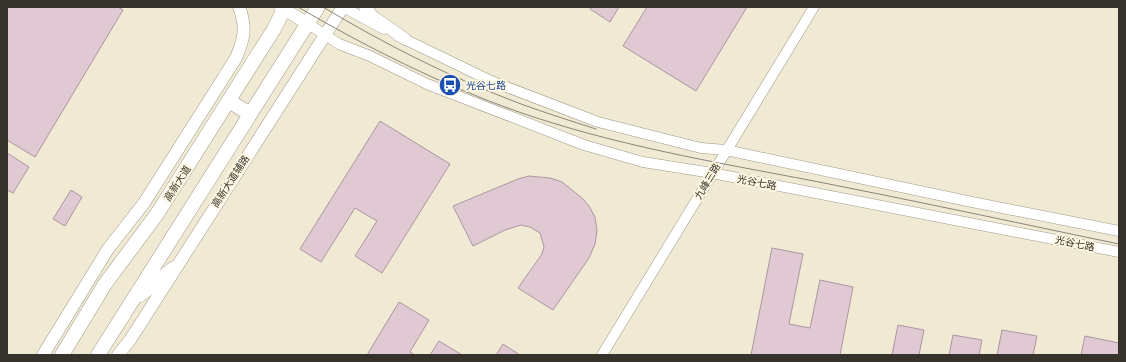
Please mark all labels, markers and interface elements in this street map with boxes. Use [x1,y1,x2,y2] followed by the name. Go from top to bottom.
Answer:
[437,72,463,98] bus stop icon: 光谷七路
[466,80,506,92] place label: 光谷七路
[209,153,252,210] street label: 高新大道辅路
[692,161,723,202] street label: 九峰三路
[162,164,194,204] street label: 高新大道
[736,173,778,193] street label: 光谷七路
[1054,234,1096,254] street label: 光谷七路

